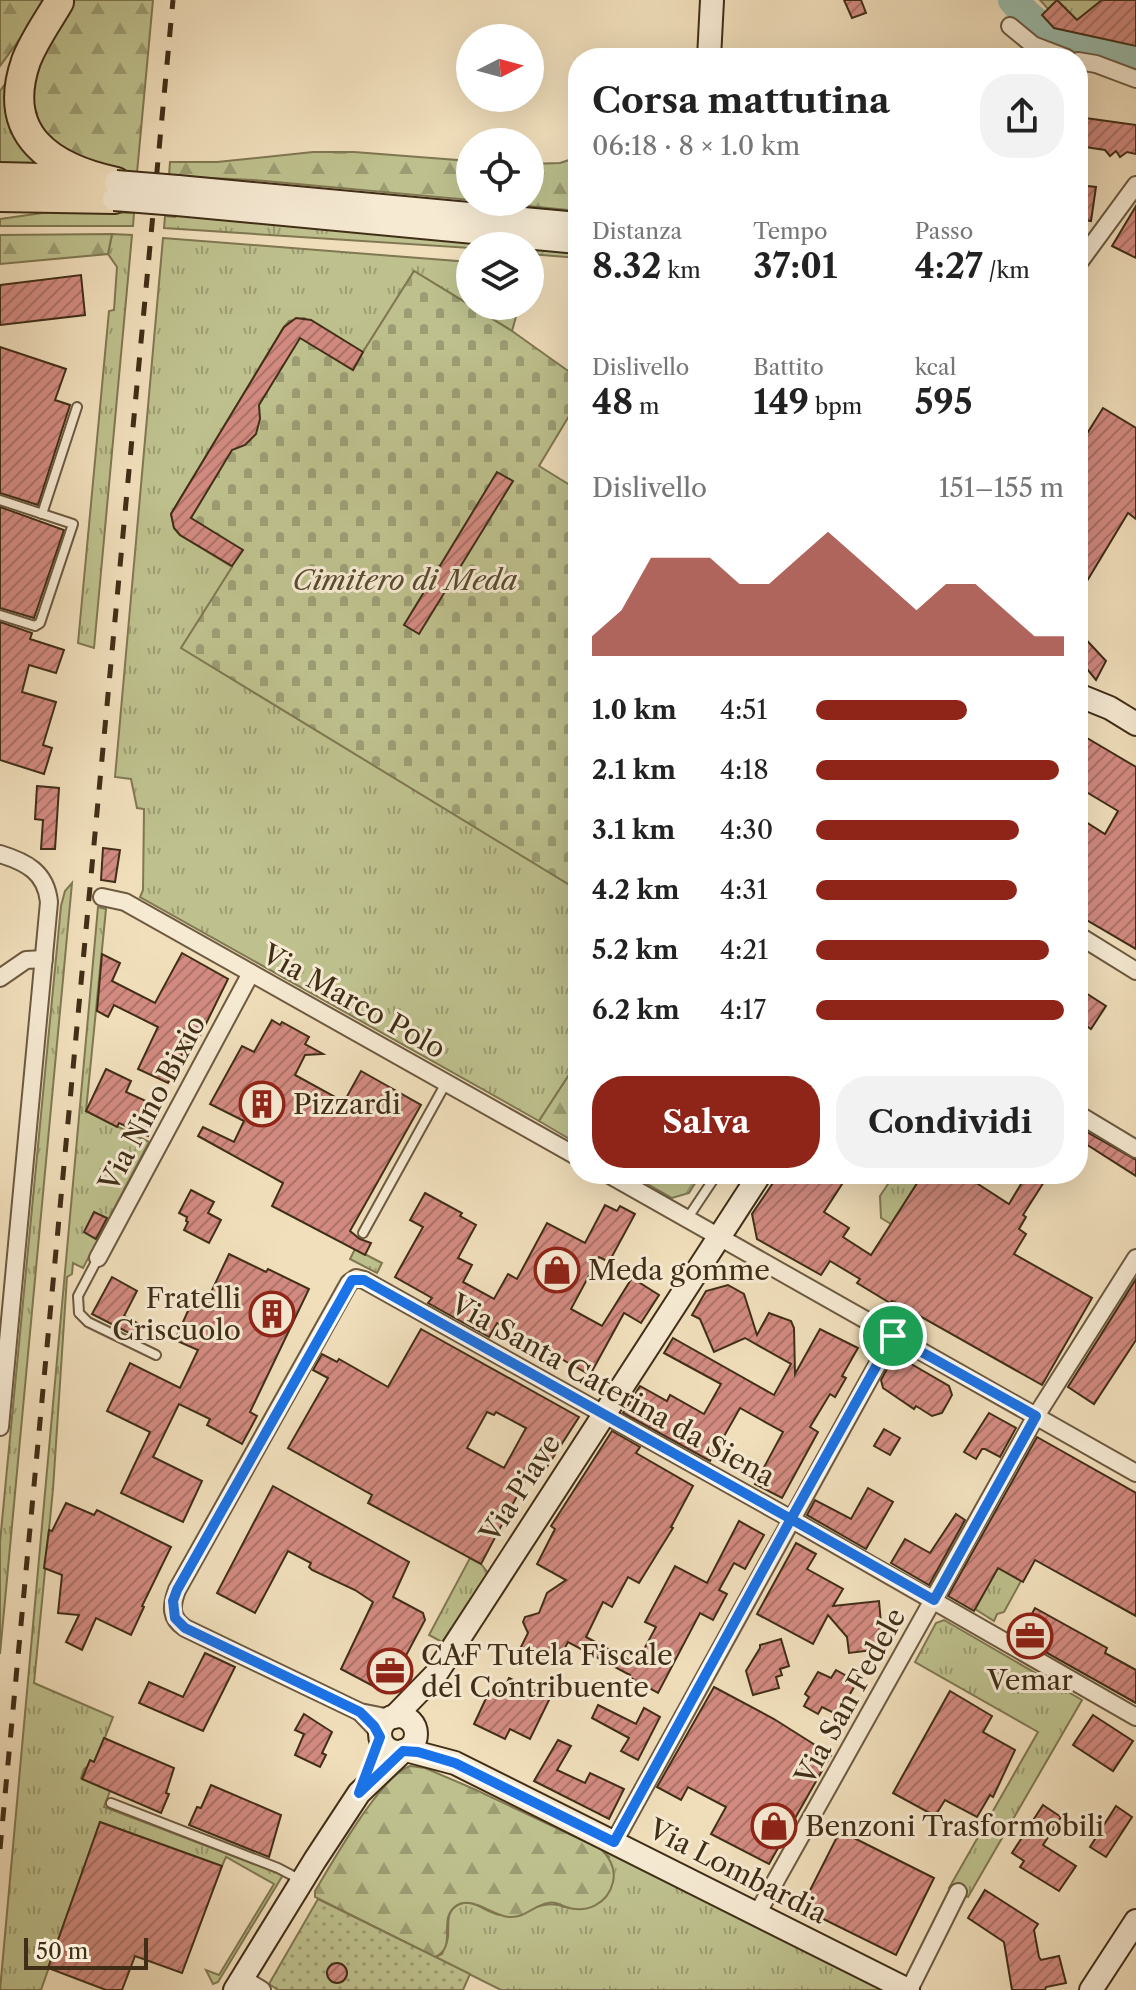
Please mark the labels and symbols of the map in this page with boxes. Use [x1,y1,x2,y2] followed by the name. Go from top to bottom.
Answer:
[456,24,544,112] north arrow
[293,563,518,597] park label: Cimitero di Meda
[255,936,452,1065] street label: Via Marco Polo
[91,1009,213,1198] street label: Via Nino Bixio
[238,1080,286,1128] building icon: Pizzardi
[293,1087,401,1121] place label: Pizzardi
[533,1246,581,1294] shop icon: Meda gomme
[588,1253,770,1287] place label: Meda gomme
[112,1281,241,1347] place label: Fratelli Criscuolo
[444,1286,781,1494] street label: Via Santa Caterina da Siena
[248,1290,296,1338] building icon: Fratelli Criscuolo
[859,1302,927,1370] pin
[472,1428,567,1549] street label: Via Piave
[787,1602,912,1791] street label: Via San Fedele
[1006,1612,1054,1660] office icon: Vemar
[421,1638,673,1704] place label: CAF Tutela Fiscale del Contribuente
[366,1647,414,1695] office icon: CAF Tutela Fiscale del Contribuente
[986,1663,1073,1697] place label: Vemar
[750,1802,798,1850] shop icon: Benzoni Trasformobili
[805,1809,1104,1843] place label: Benzoni Trasformobili
[642,1811,833,1931] street label: Via Lombardia
[24,1934,148,1970] scale bar

